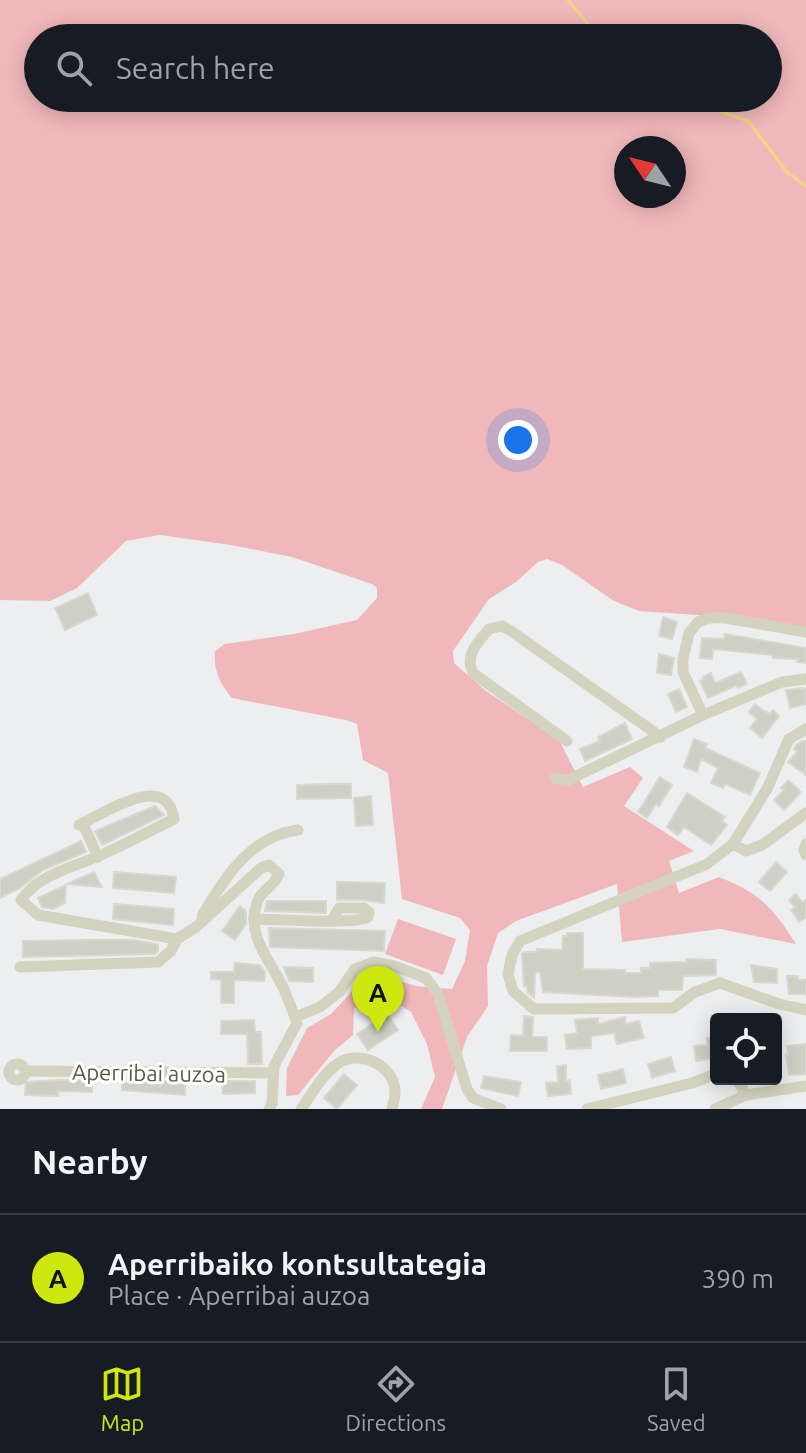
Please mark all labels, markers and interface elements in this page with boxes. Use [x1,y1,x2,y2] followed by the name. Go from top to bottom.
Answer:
[24,24,782,112] search box
[52,46,96,90] icon: search
[116,51,275,85] text: Search here
[614,136,686,208] north arrow
[498,420,538,460] your location
[352,966,404,1032] pin: A
[710,1013,782,1085] map controls
[710,1013,782,1085] button: locate
[72,1059,226,1086] street label: Aperribai auzoa
[32,1142,147,1180] text: Nearby
[108,1247,487,1281] text: Aperribaiko kontsultategia
[49,1264,67,1293] text: A
[702,1264,774,1293] text: 390 m
[108,1281,370,1310] text: Place · Aperribai auzoa
[100,1362,144,1435] tab: Map
[345,1362,446,1435] tab: Directions
[647,1362,706,1435] tab: Saved

